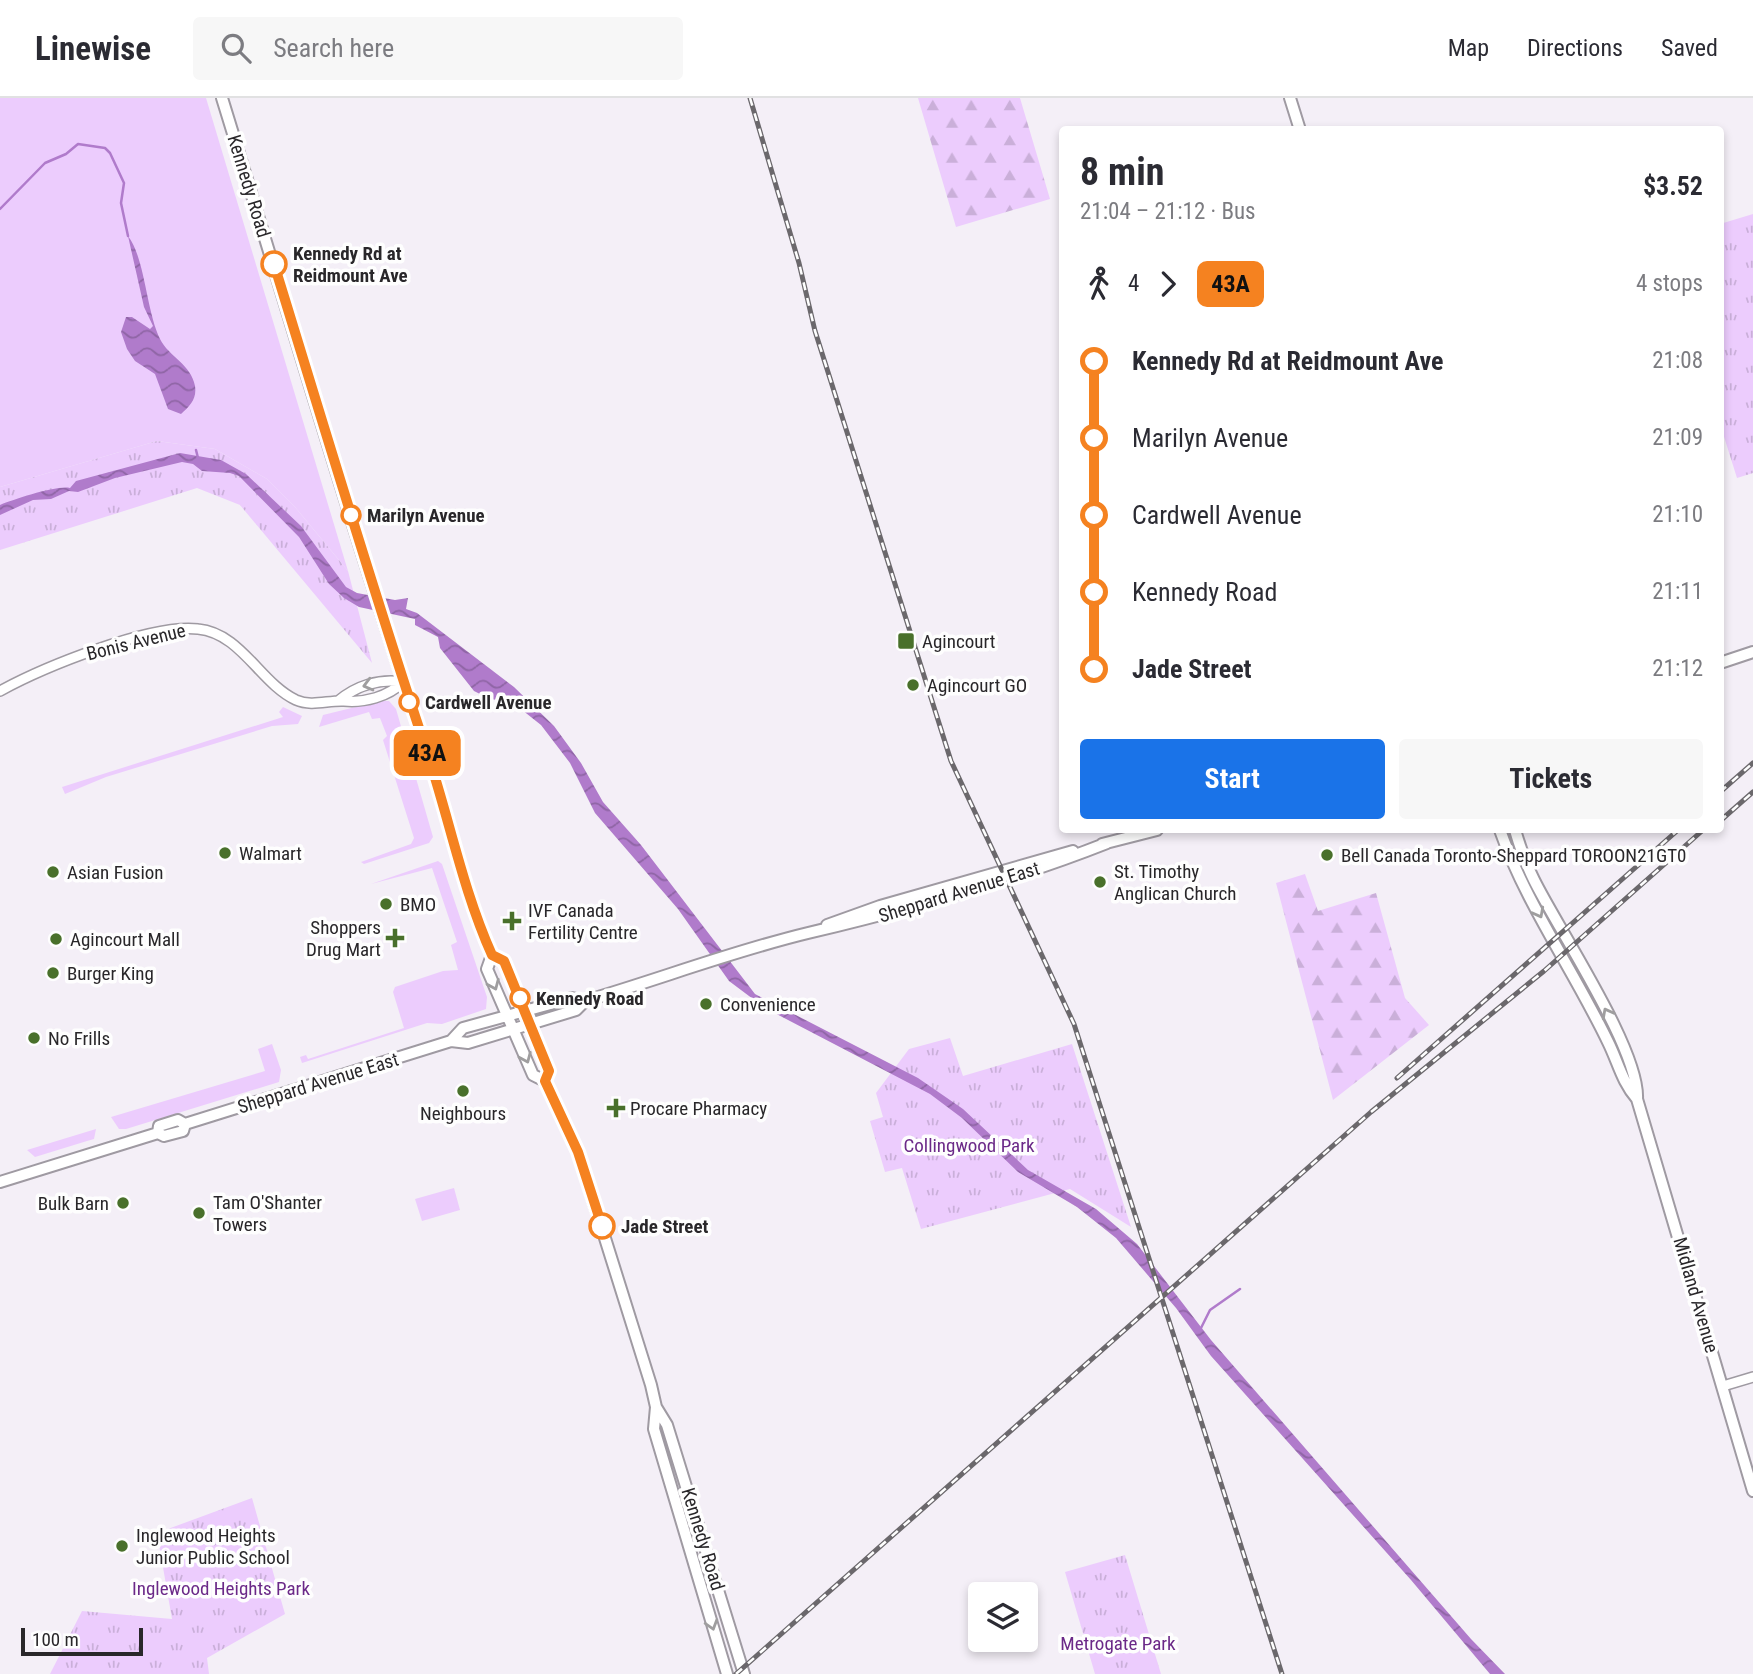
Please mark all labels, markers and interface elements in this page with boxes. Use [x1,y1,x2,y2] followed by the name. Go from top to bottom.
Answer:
[193,17,683,80] search box
[35,29,151,68] text: Linewise
[217,29,255,67] icon: search
[273,33,394,63] text: Search here
[1448,34,1489,62] text: Map
[1527,34,1623,62] text: Directions
[1661,34,1718,62] text: Saved
[222,132,276,240] street label: Kennedy Road
[1080,150,1164,194] text: 8 min
[1643,171,1703,201] text: $3.52
[1080,198,1256,225] text: 21:04 – 21:12 · Bus
[293,242,408,287] place label: Kennedy Rd at Reidmount Ave
[261,251,287,277] marker: Kennedy Rd at Reidmount Ave
[1080,265,1118,303] icon: walk
[1149,265,1187,303] icon: forward
[1128,270,1139,297] text: 4
[1211,270,1250,298] text: 43A
[1636,270,1703,297] text: 4 stops
[1132,346,1443,376] text: Kennedy Rd at Reidmount Ave
[1652,347,1703,374] text: 21:08
[1132,423,1288,453] text: Marilyn Avenue
[1652,424,1703,451] text: 21:09
[1132,500,1302,530] text: Cardwell Avenue
[1652,501,1703,528] text: 21:10
[367,504,485,527] place label: Marilyn Avenue
[341,505,361,525] marker: Marilyn Avenue
[1132,577,1277,607] text: Kennedy Road
[1652,578,1703,605] text: 21:11
[84,619,188,665] street label: Bonis Avenue
[922,630,995,653] place label: Agincourt
[896,631,916,651] marker: Agincourt
[1132,654,1252,684] text: Jade Street
[1652,655,1703,682] text: 21:12
[927,674,1027,697] place label: Agincourt GO
[362,677,374,691] one-way arrow
[905,677,921,693] marker: Agincourt GO
[425,691,552,714] place label: Cardwell Avenue
[399,692,419,712] marker: Cardwell Avenue
[387,730,467,776] line badge: 43A
[408,739,446,767] text: 43A
[1080,739,1385,819] button: Start
[1399,739,1703,819] button: Tickets
[239,842,302,865] place label: Walmart
[1341,844,1686,867] place label: Bell Canada Toronto-Sheppard TOROON21GT0
[217,845,233,861] marker: Walmart
[1319,847,1335,863] marker: Bell Canada Toronto-Sheppard TOROON21GT0
[876,857,1042,927] street label: Sheppard Avenue East
[1114,860,1236,905] place label: St. Timothy Anglican Church
[67,861,164,884] place label: Asian Fusion
[45,864,61,880] marker: Asian Fusion
[1092,874,1108,890] marker: St. Timothy Anglican Church
[400,893,436,916] place label: BMO
[378,896,394,912] marker: BMO
[528,899,638,944] place label: IVF Canada Fertility Centre
[1531,906,1544,919] one-way arrow
[502,911,522,931] marker: IVF Canada Fertility Centre
[306,916,381,961] place label: Shoppers Drug Mart
[70,928,180,951] place label: Agincourt Mall
[387,930,403,946] marker: Shoppers Drug Mart
[48,931,64,947] marker: Agincourt Mall
[67,962,154,985] place label: Burger King
[45,965,61,981] marker: Burger King
[486,978,500,991] one-way arrow
[536,987,644,1010] place label: Kennedy Road
[510,988,530,1008] marker: Kennedy Road
[720,993,816,1016] place label: Convenience
[698,996,714,1012] marker: Convenience
[1602,1008,1615,1020] one-way arrow
[48,1027,110,1050] place label: No Frills
[26,1030,42,1046] marker: No Frills
[235,1048,401,1118] street label: Sheppard Avenue East
[518,1051,532,1064] one-way arrow
[455,1083,471,1099] marker: Neighbours
[630,1097,767,1120] place label: Procare Pharmacy
[608,1100,624,1116] marker: Procare Pharmacy
[420,1102,506,1125] place label: Neighbours
[903,1134,1035,1157] park label: Collingwood Park
[213,1191,322,1236] place label: Tam O'Shanter Towers
[38,1192,109,1215] place label: Bulk Barn
[115,1195,131,1211] marker: Bulk Barn
[191,1205,207,1221] marker: Tam O'Shanter Towers
[589,1213,615,1239] marker: Jade Street
[621,1215,709,1238] place label: Jade Street
[1669,1234,1724,1356] street label: Midland Avenue
[676,1485,730,1593] street label: Kennedy Road
[136,1524,290,1569] place label: Inglewood Heights Junior Public School
[114,1538,130,1554] marker: Inglewood Heights Junior Public School
[132,1577,310,1600] park label: Inglewood Heights Park
[968,1582,1038,1652] map controls
[968,1582,1038,1652] button: layers
[704,1618,718,1630] one-way arrow
[21,1625,144,1657] scale bar
[32,1628,79,1651] text: 100 m
[1060,1632,1176,1655] park label: Metrogate Park

